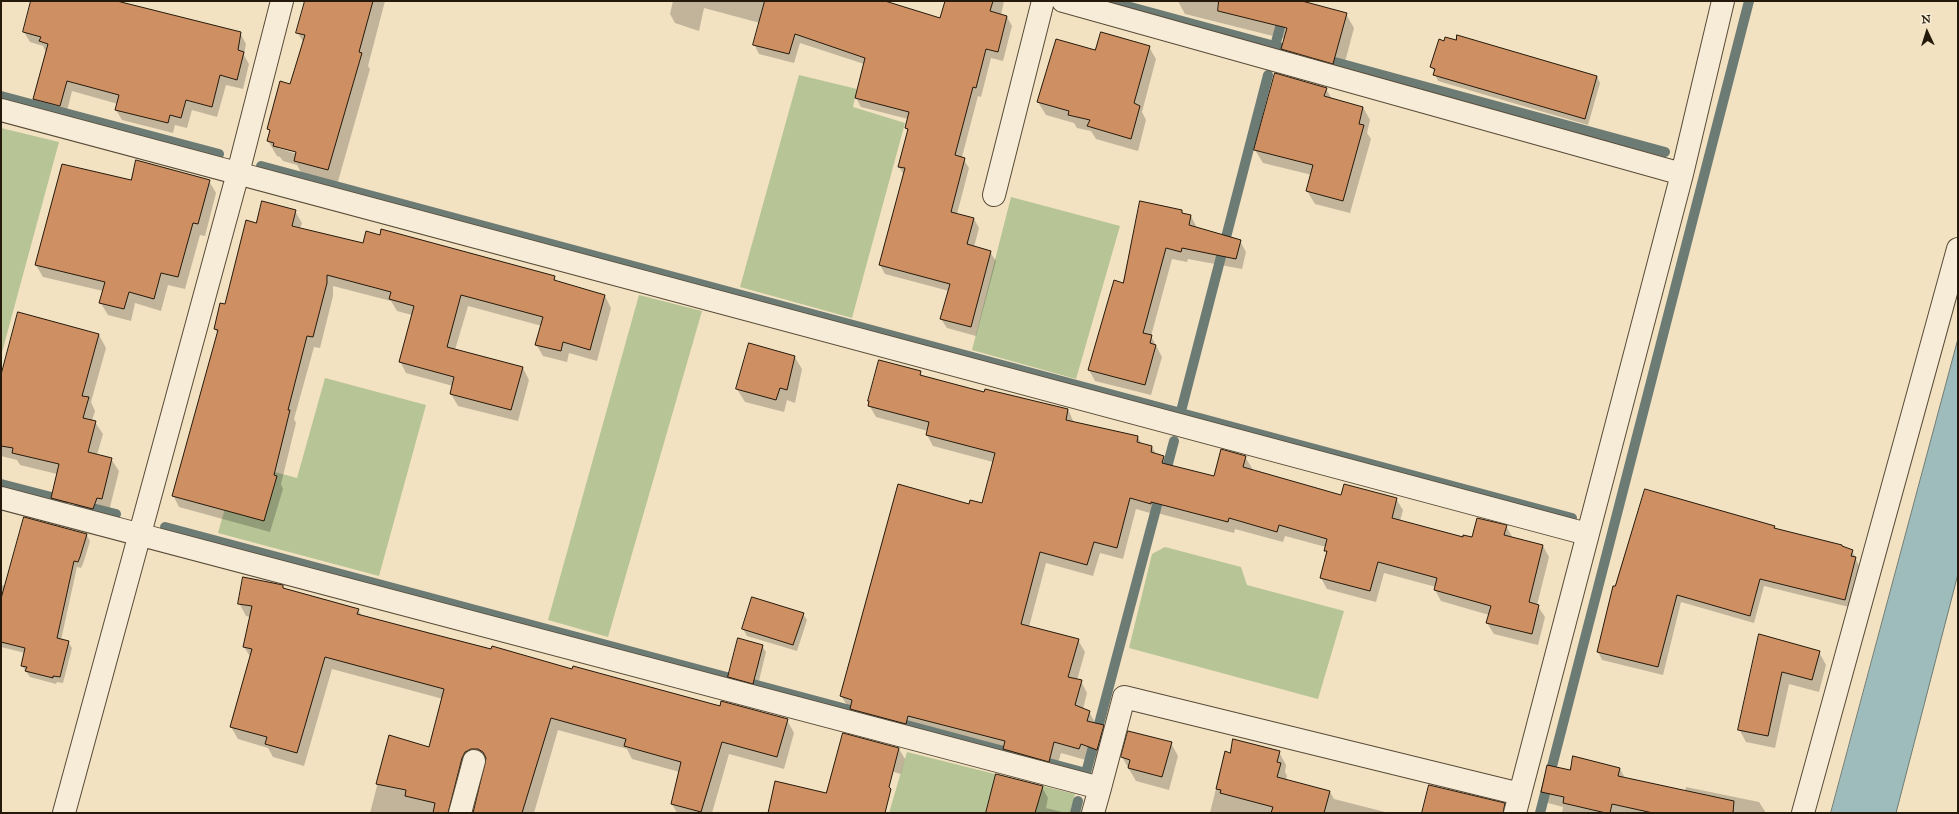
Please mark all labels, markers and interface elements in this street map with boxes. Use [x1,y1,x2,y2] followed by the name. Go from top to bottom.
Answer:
[1907,12,1947,52] north arrow
[1921,13,1931,26] text: N

